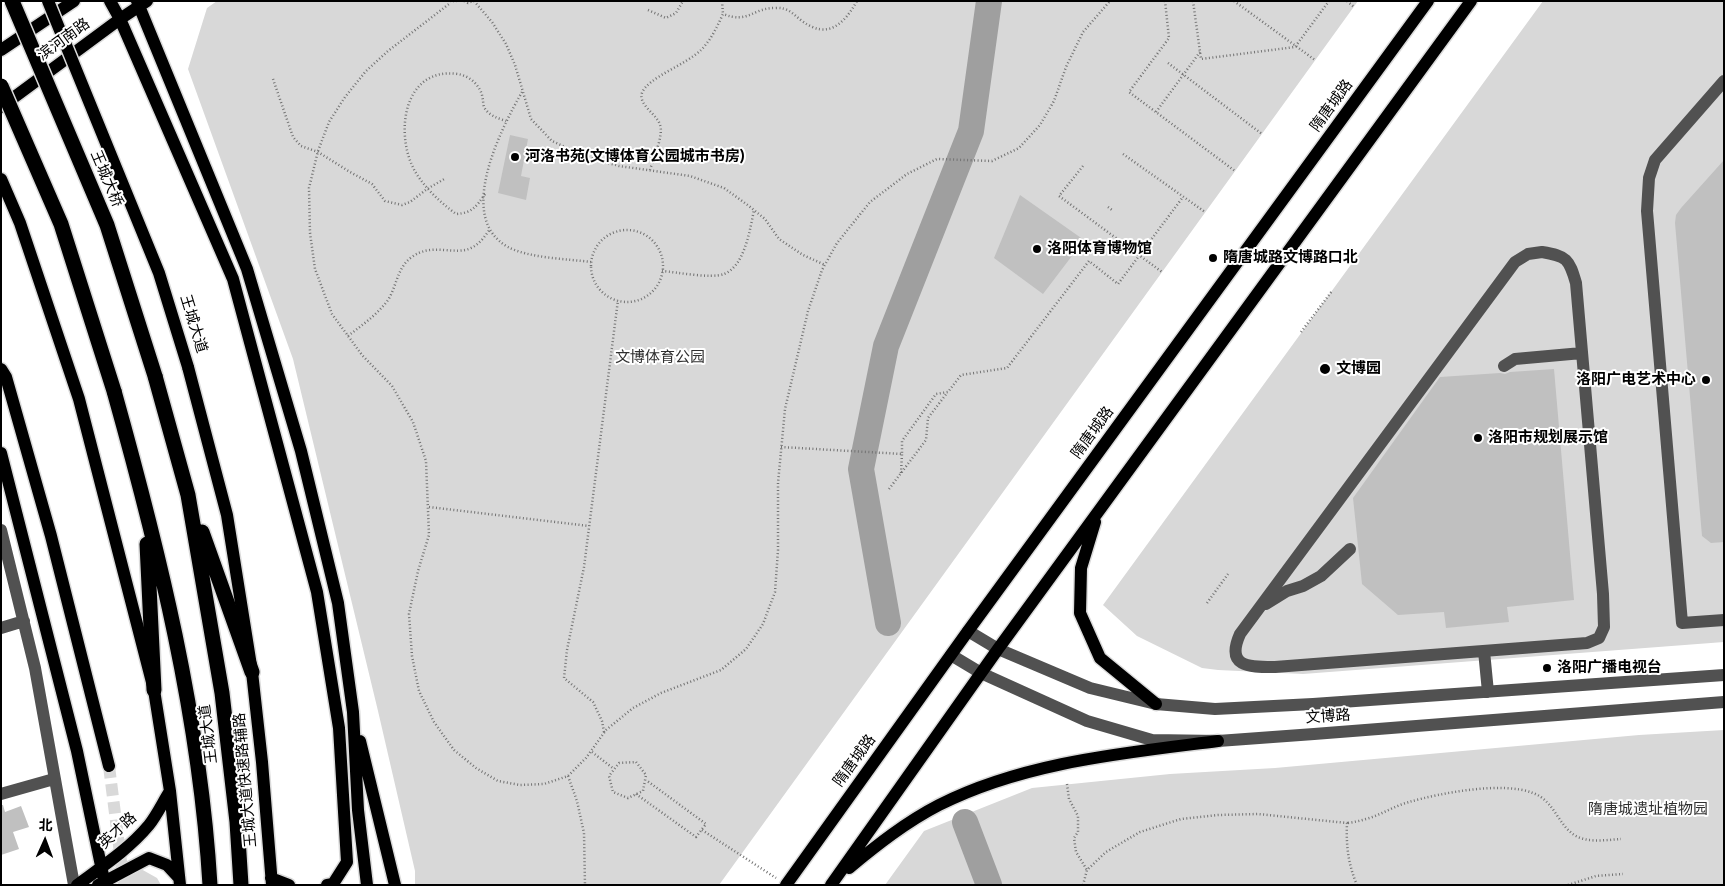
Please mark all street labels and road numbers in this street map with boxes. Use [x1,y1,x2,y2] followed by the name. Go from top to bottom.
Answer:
[34,15,94,65] street label: 滨河南路
[1307,76,1357,136] street label: 隋唐城路
[86,148,126,210] street label: 王城大桥
[176,293,210,355] street label: 王城大道
[1068,403,1118,463] street label: 隋唐城路
[196,703,222,765] street label: 王城大道
[1305,706,1351,728] street label: 文博路
[231,712,261,848] street label: 王城大道快速路辅路
[830,731,880,791] street label: 隋唐城路
[95,809,141,853] street label: 英才路

